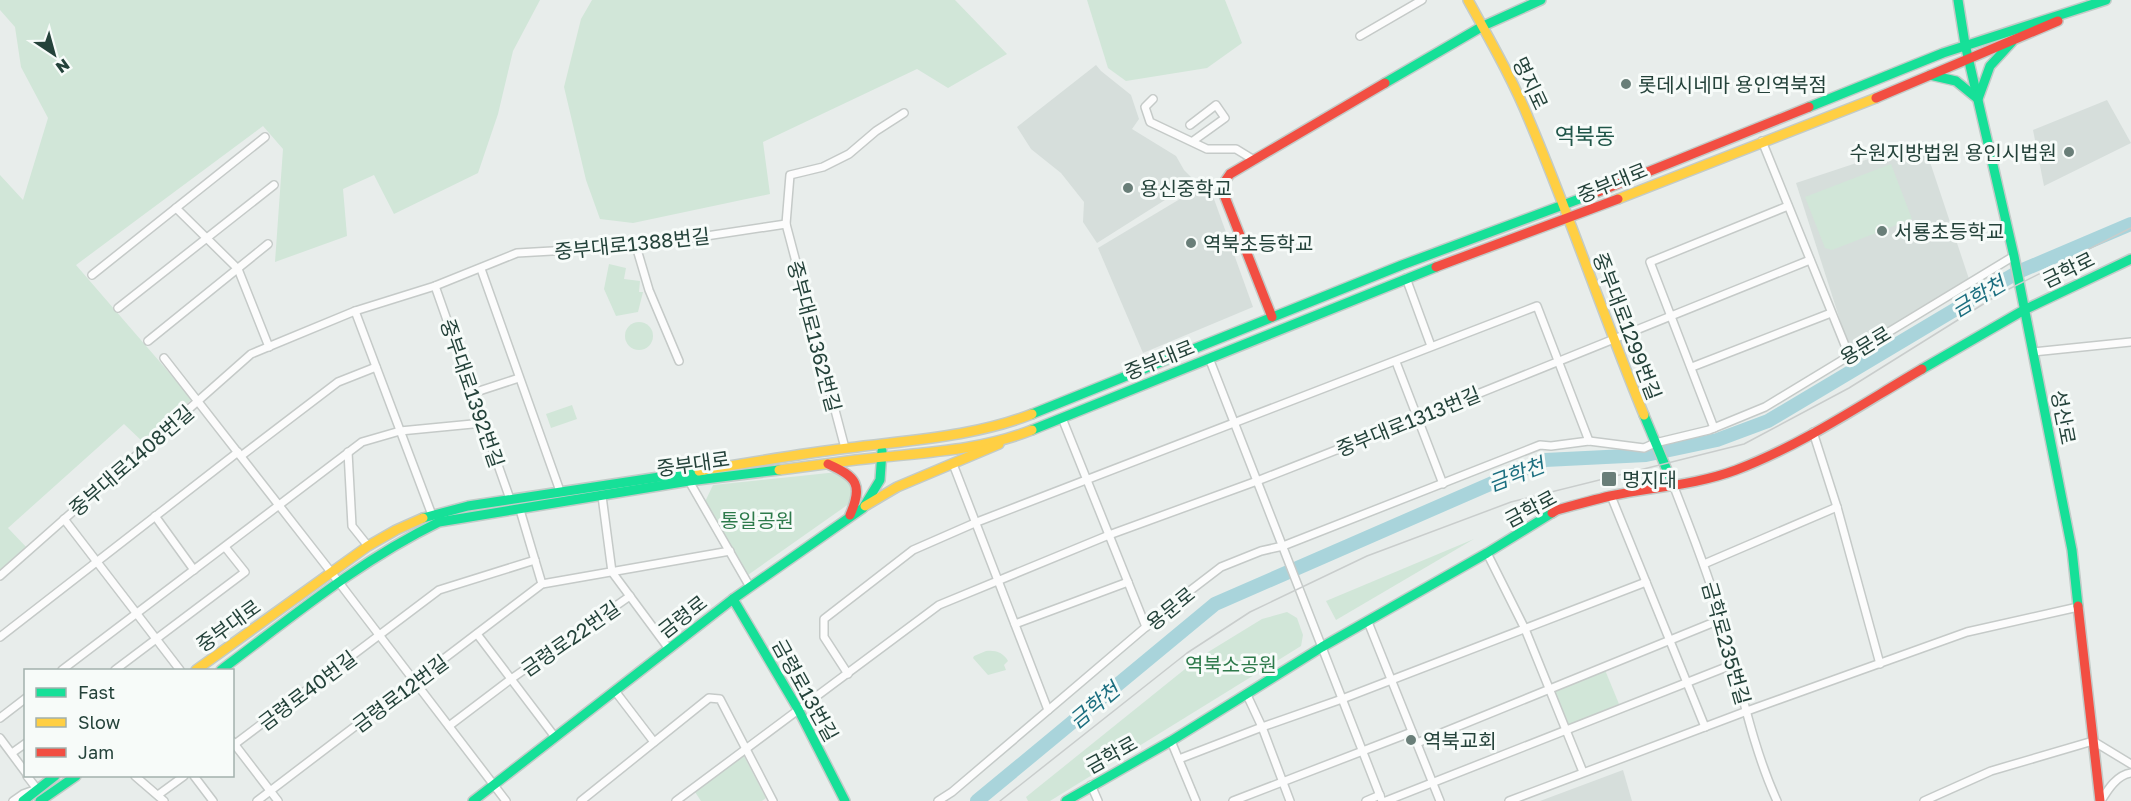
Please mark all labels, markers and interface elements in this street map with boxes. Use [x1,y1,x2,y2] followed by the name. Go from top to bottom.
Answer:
[24,24,84,84] north arrow
[1508,53,1554,113] street label: 명지로
[52,54,74,78] text: N
[1638,72,1827,96] place label: 롯데시네마 용인역북점
[1619,77,1633,91] marker: 롯데시네마 용인역북점
[1555,122,1615,149] district label: 역북동
[1850,140,2057,164] place label: 수원지방법원 용인시법원
[2062,145,2076,159] marker: 수원지방법원 용인시법원
[1573,157,1651,207] street label: 중부대로
[1140,176,1232,200] place label: 용신중학교
[1121,181,1135,195] marker: 용신중학교
[1894,219,2004,243] place label: 서룡초등학교
[553,223,711,263] street label: 중부대로1388번길
[1875,224,1889,238] marker: 서룡초등학교
[1203,231,1313,255] place label: 역북초등학교
[1184,236,1198,250] marker: 역북초등학교
[2038,246,2098,292] street label: 금학로
[1589,249,1667,403] street label: 중부대로1299번길
[783,258,847,414] street label: 중부대로1362번길
[1946,269,2012,322] water label: 금학천
[436,316,510,470] street label: 중부대로1392번길
[1835,320,1895,370] street label: 용문로
[1120,334,1198,384] street label: 중부대로
[1332,381,1484,461] street label: 중부대로1313번길
[2047,388,2081,446] street label: 성산로
[64,399,198,521] street label: 중부대로1408번길
[655,446,731,480] street label: 중부대로
[1484,451,1550,497] water label: 금학천
[1622,467,1677,491] place label: 명지대
[1600,470,1618,488] marker: 명지대
[1500,484,1560,532] street label: 금학로
[720,508,794,532] park label: 통일공원
[1698,579,1756,707] street label: 금학로235번길
[1141,581,1199,635] street label: 용문로
[653,590,711,642] street label: 금령로
[191,594,265,656] street label: 중부대로
[516,595,624,681] street label: 금령로22번길
[768,635,844,745] street label: 금령로13번길
[253,645,361,735] street label: 금령로40번길
[348,649,452,737] street label: 금령로12번길
[1185,652,1277,676] park label: 역북소공원
[24,669,234,777] legend
[1063,675,1127,734] water label: 금학천
[78,681,115,703] text: Fast
[78,711,121,733] text: Slow
[1423,728,1497,752] place label: 역북교회
[1081,730,1141,778] street label: 금학로
[1404,733,1418,747] marker: 역북교회
[78,741,114,763] text: Jam

